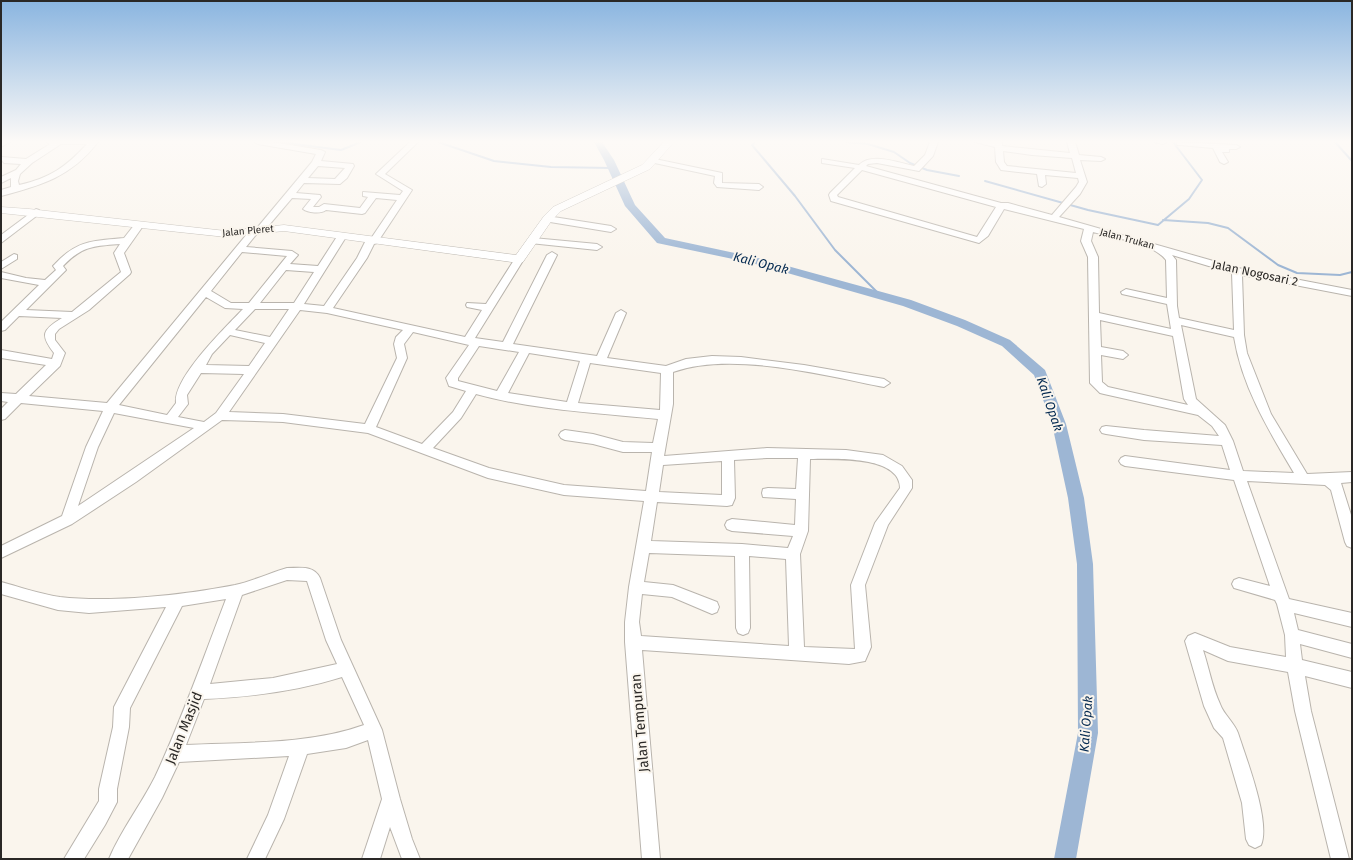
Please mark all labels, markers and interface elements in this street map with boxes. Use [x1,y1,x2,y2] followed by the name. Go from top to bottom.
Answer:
[222,223,275,239] street label: Jalan Pleret
[1098,226,1156,252] street label: Jalan Trukan
[732,249,790,277] water label: Kali Opak
[1211,257,1299,289] street label: Jalan Nogosari 2
[1034,375,1066,433] water label: Kali Opak
[627,673,653,773] street label: Jalan Tempuran
[162,689,206,767] street label: Jalan Masjid
[1077,695,1095,753] water label: Kali Opak

